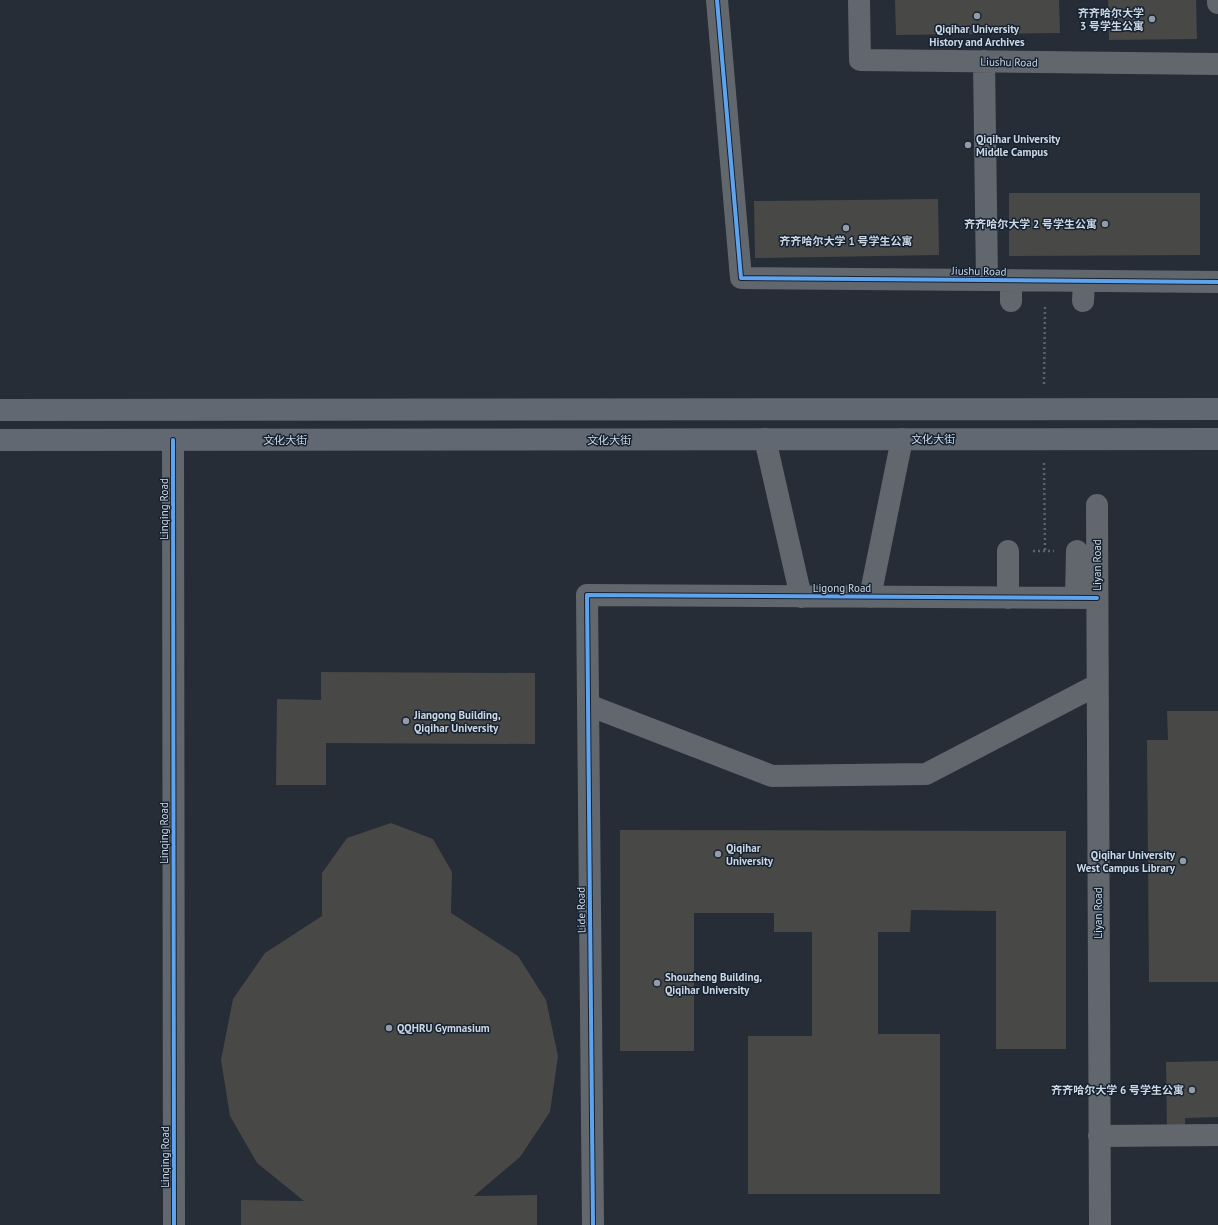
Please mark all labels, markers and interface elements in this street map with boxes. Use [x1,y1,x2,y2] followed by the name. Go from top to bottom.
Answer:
[1078,6,1144,33] place label: 齐齐哈尔大学 3 号学生公寓
[972,11,982,21] marker: Qiqihar University History and Archives
[1147,14,1157,24] marker: 齐齐哈尔大学 3 号学生公寓
[929,22,1025,49] place label: Qiqihar University History and Archives
[980,55,1038,70] street label: Liushu Road
[976,132,1061,159] place label: Qiqihar University Middle Campus
[963,140,973,150] marker: Qiqihar University Middle Campus
[964,217,1097,231] place label: 齐齐哈尔大学 2 号学生公寓
[1100,219,1110,229] marker: 齐齐哈尔大学 2 号学生公寓
[841,223,851,233] marker: 齐齐哈尔大学 1 号学生公寓
[780,234,912,248] place label: 齐齐哈尔大学 1 号学生公寓
[950,264,1007,278] street label: Jiushu Road
[911,432,955,446] street label: 文化大街
[263,433,307,447] street label: 文化大街
[587,433,631,447] street label: 文化大街
[157,478,171,540] street label: Linqing Road
[1090,539,1104,591] street label: Liyan Road
[813,581,871,595] street label: Ligong Road
[413,708,501,735] place label: Jiangong Building, Qiqihar University
[401,716,411,726] marker: Jiangong Building, Qiqihar University
[157,802,171,864] street label: Linqing Road
[726,841,774,868] place label: Qiqihar University
[1077,848,1176,875] place label: Qiqihar University West Campus Library
[713,849,723,859] marker: Qiqihar University
[1178,856,1188,866] marker: Qiqihar University West Campus Library
[574,887,588,933] street label: Lide Road
[1091,887,1105,939] street label: Liyan Road
[665,970,762,997] place label: Shouzheng Building, Qiqihar University
[652,978,662,988] marker: Shouzheng Building, Qiqihar University
[397,1021,490,1035] place label: QQHRU Gymnasium
[384,1023,394,1033] marker: QQHRU Gymnasium
[1051,1083,1184,1097] place label: 齐齐哈尔大学 6 号学生公寓
[1187,1085,1197,1095] marker: 齐齐哈尔大学 6 号学生公寓
[158,1126,172,1188] street label: Linqing Road

